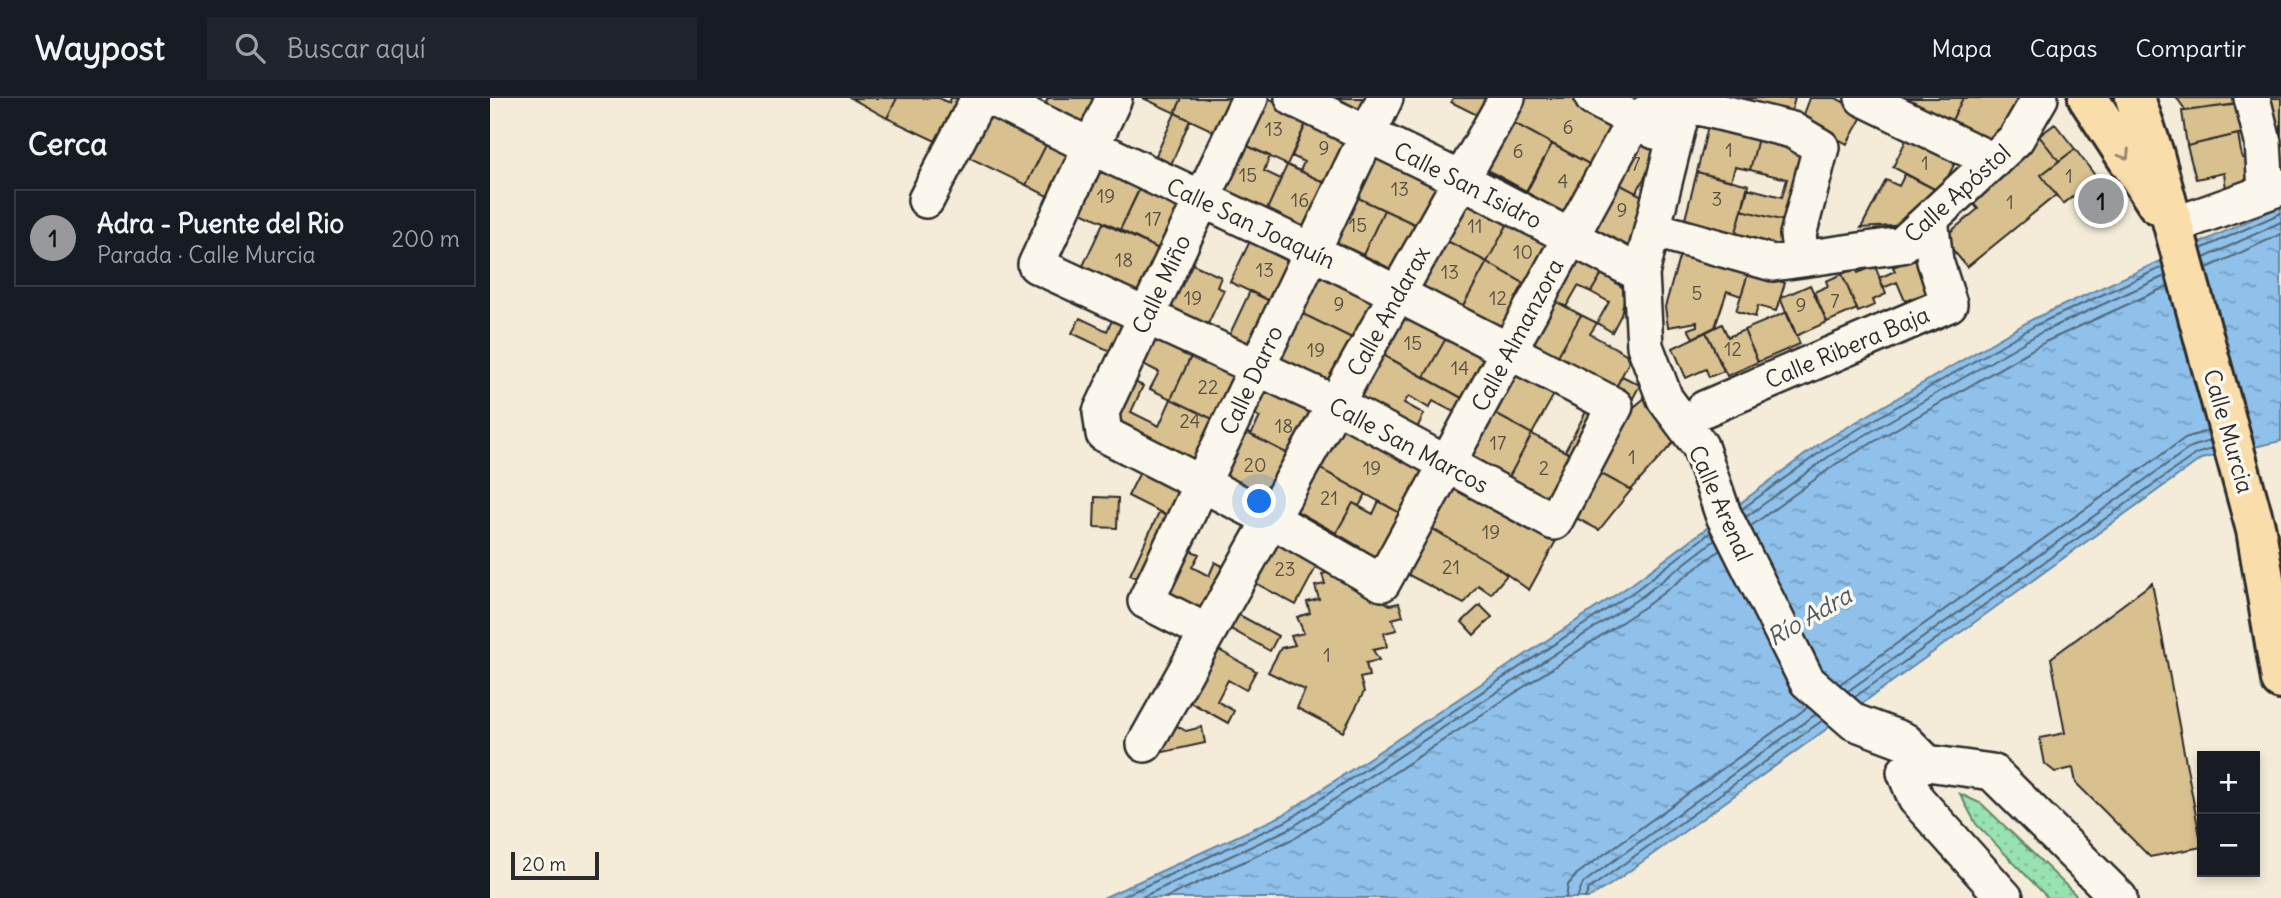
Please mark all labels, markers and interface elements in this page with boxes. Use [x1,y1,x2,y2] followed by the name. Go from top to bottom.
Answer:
[207,17,697,80] search box
[35,27,165,69] text: Waypost
[231,29,269,67] icon: search
[287,32,426,65] text: Buscar aquí
[1931,33,1992,63] text: Mapa
[2030,33,2097,63] text: Capas
[2135,33,2246,63] text: Compartir
[1563,115,1573,139] house number: 6
[1265,117,1283,141] house number: 13
[28,125,107,163] text: Cerca
[1389,135,1547,235] street label: Calle San Isidro
[1319,136,1329,160] house number: 9
[1725,138,1733,162] house number: 1
[1898,138,2016,248] street label: Calle Apóstol
[1513,139,1523,163] house number: 6
[2116,148,2129,161] one-way arrow
[1921,151,1929,175] house number: 1
[1631,152,1641,176] house number: 7
[1239,163,1257,187] house number: 15
[2065,164,2073,188] house number: 1
[1558,169,1569,193] house number: 4
[1162,171,1340,275] street label: Calle San Joaquín
[2078,175,2124,227] pin: 1
[1391,177,1409,201] house number: 13
[1097,184,1115,208] house number: 19
[1712,187,1722,211] house number: 3
[1291,188,1309,212] house number: 16
[2006,190,2014,214] house number: 1
[1617,198,1627,222] house number: 9
[97,207,344,240] text: Adra - Puente del Rio
[1145,207,1161,231] house number: 17
[1349,213,1367,237] house number: 15
[1467,214,1483,238] house number: 11
[48,224,58,253] text: 1
[391,224,460,253] text: 200 m
[1125,230,1197,338] street label: Calle Miño
[97,240,316,269] text: Parada · Calle Murcia
[1513,240,1533,264] house number: 10
[1340,241,1436,381] street label: Calle Andarax
[1115,248,1133,272] house number: 18
[1465,254,1569,416] street label: Calle Almanzora
[1256,258,1274,282] house number: 13
[1441,260,1459,284] house number: 13
[1692,281,1702,305] house number: 5
[1184,286,1202,310] house number: 19
[1489,286,1507,310] house number: 12
[1830,289,1840,313] house number: 7
[1334,292,1344,316] house number: 9
[1796,293,1806,317] house number: 9
[1761,299,1933,395] street label: Calle Ribera Baja
[1213,321,1289,439] street label: Calle Darro
[1404,331,1422,355] house number: 15
[1724,337,1742,361] house number: 12
[1307,338,1325,362] house number: 19
[1451,356,1469,380] house number: 14
[2198,366,2260,496] street label: Calle Murcia
[1198,375,1218,399] house number: 22
[1324,391,1494,499] street label: Calle San Marcos
[1179,409,1201,433] house number: 24
[1275,414,1293,438] house number: 18
[1490,431,1506,455] house number: 17
[1683,441,1759,565] street label: Calle Arenal
[1628,445,1636,469] house number: 1
[1244,453,1266,477] house number: 20
[1363,456,1381,480] house number: 19
[1539,456,1549,480] house number: 2
[1242,484,1276,518] your location
[1320,486,1338,510] house number: 21
[1482,520,1500,544] house number: 19
[1442,555,1460,579] house number: 21
[1274,557,1296,581] house number: 23
[1761,579,1858,652] water label: Río Adra
[1323,643,1331,667] house number: 1
[2197,751,2260,877] map controls
[2197,751,2260,814] button: +
[2197,814,2260,877] button: −
[511,849,598,881] scale bar
[522,852,566,876] text: 20 m

